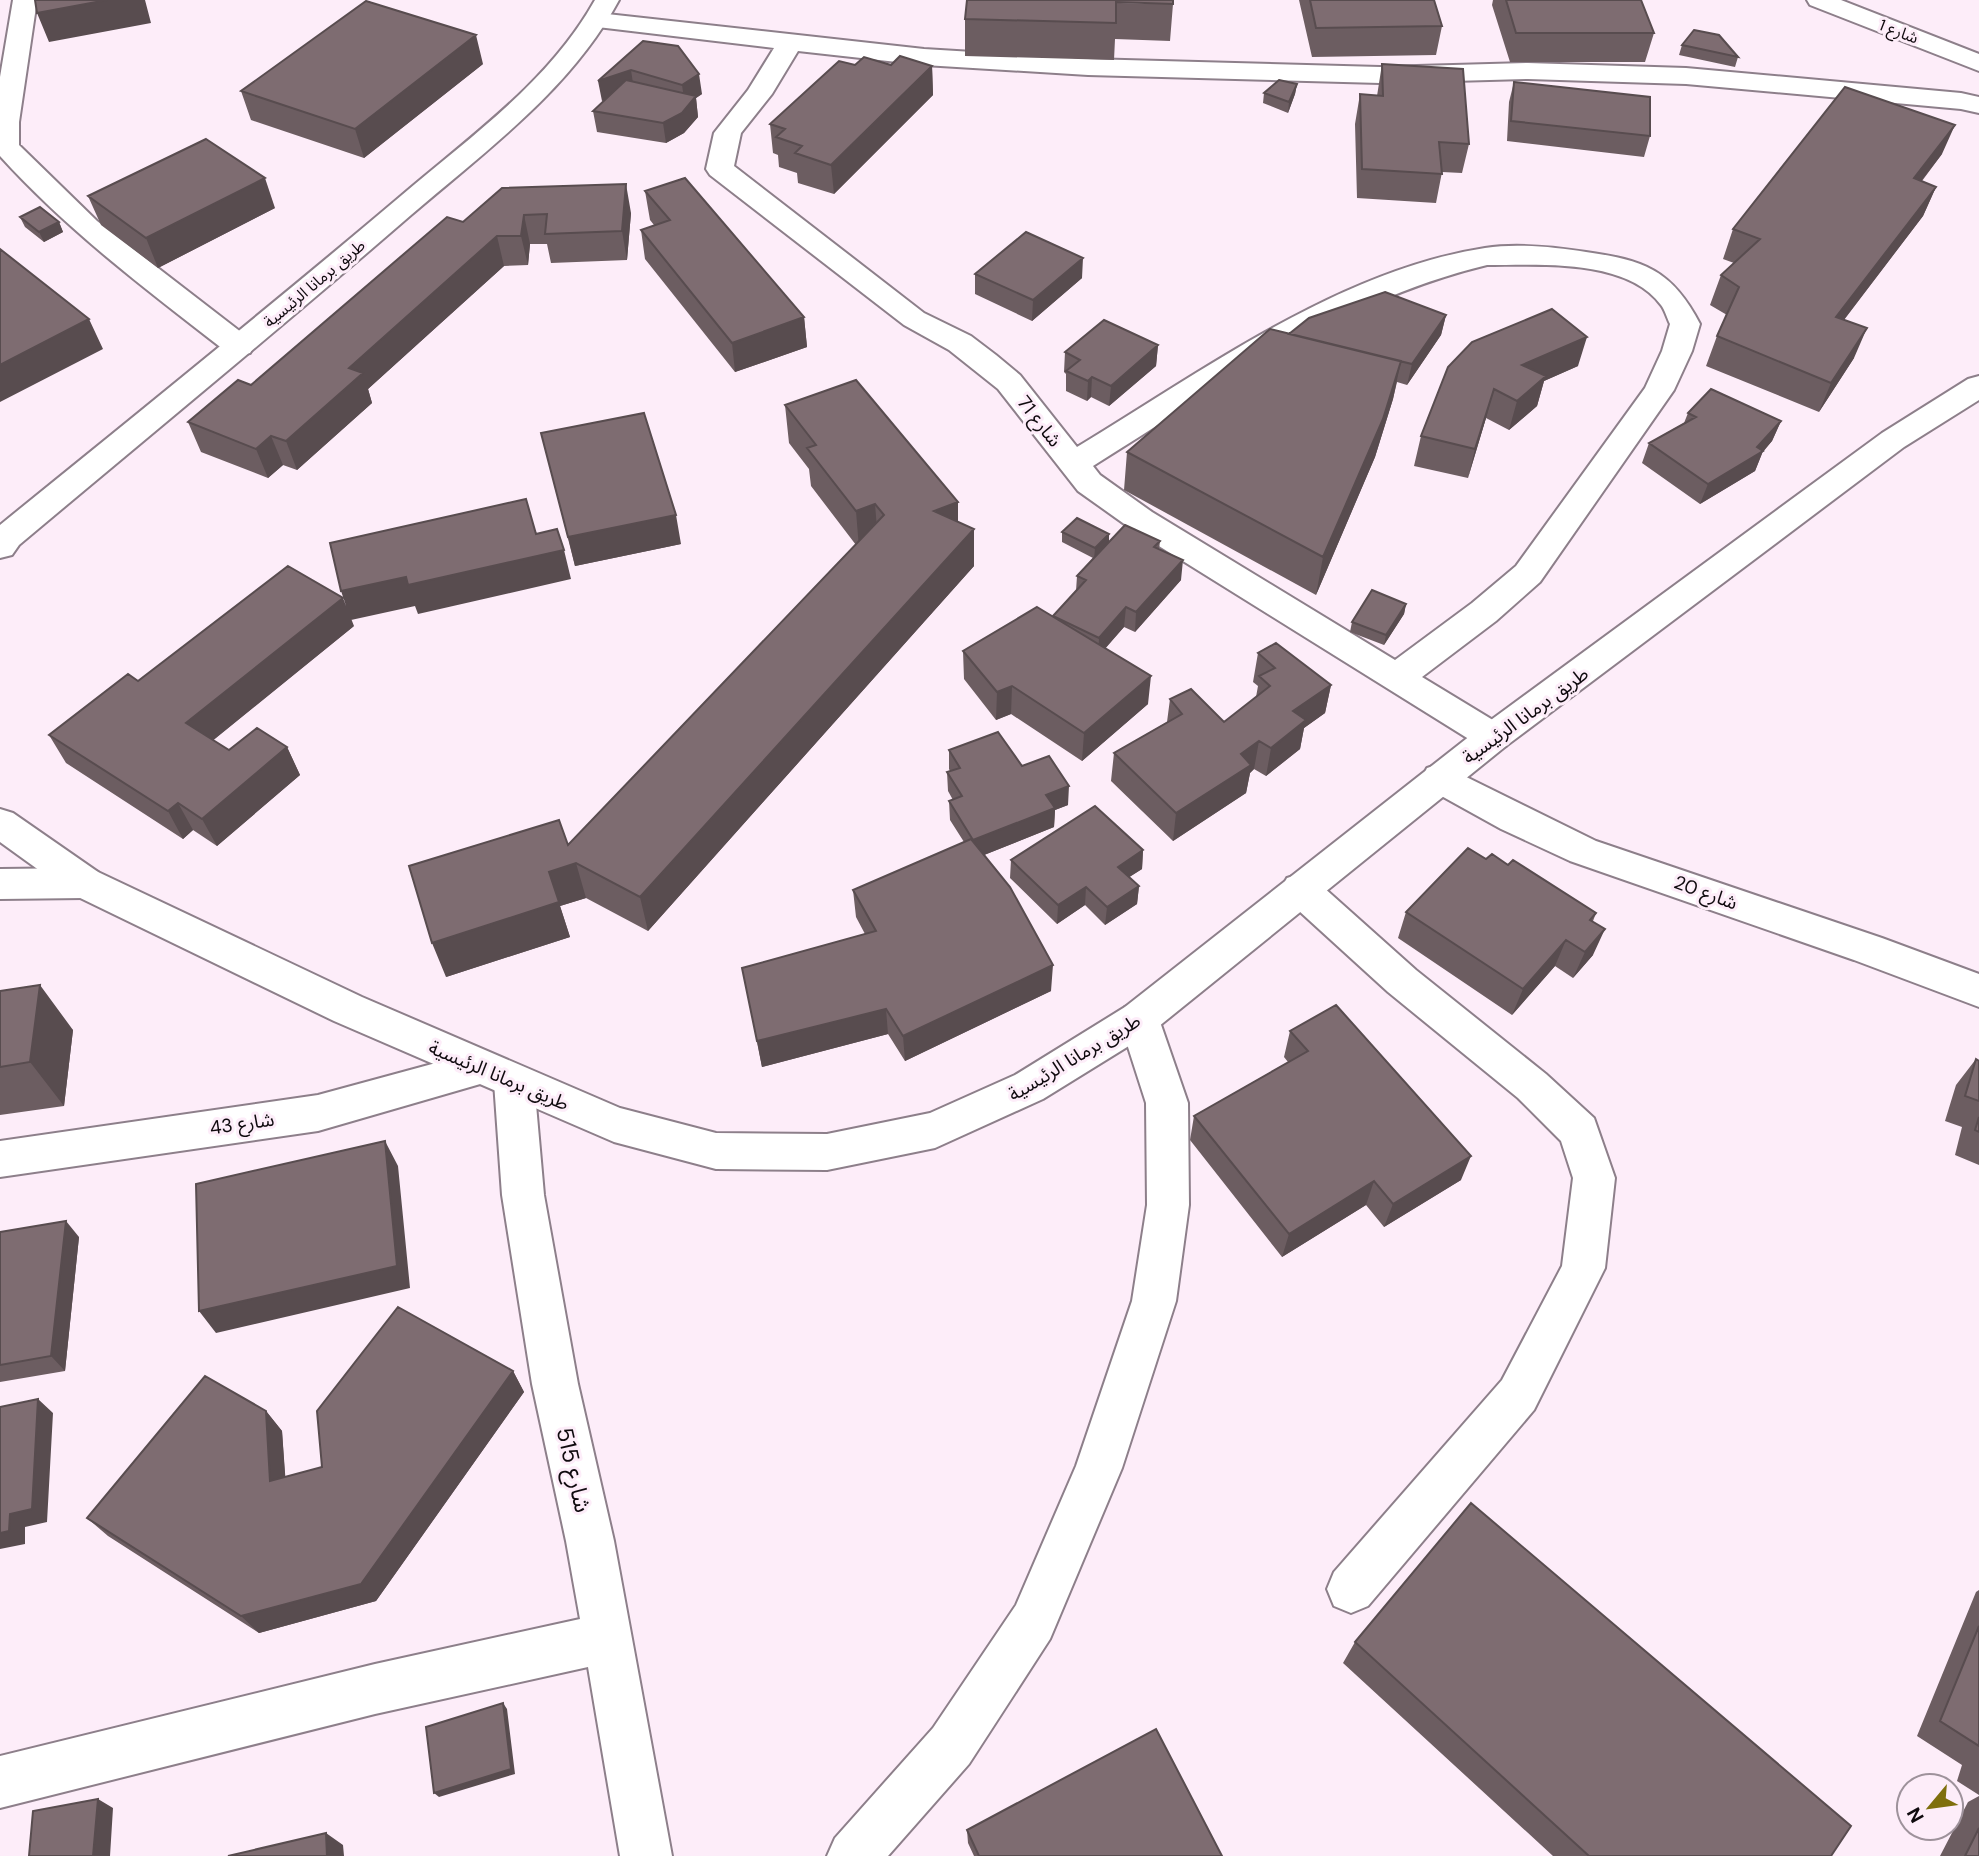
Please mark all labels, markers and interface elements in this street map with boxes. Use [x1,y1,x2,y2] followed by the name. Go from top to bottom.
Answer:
[1875,14,1921,50] street label: شارع 1
[259,235,370,332] street label: طريق برمانا الرئيسية
[1011,391,1067,453] street label: شارع 71
[1457,661,1593,770] street label: طريق برمانا الرئيسية
[1670,869,1741,916] street label: شارع 20
[1004,1008,1145,1107] street label: طريق برمانا الرئيسية
[425,1035,573,1116] street label: طريق برمانا الرئيسية
[208,1107,276,1141] street label: شارع 43
[548,1425,598,1516] street label: شارع 515
[1895,1772,1965,1842] north arrow
[1901,1803,1930,1827] text: N

